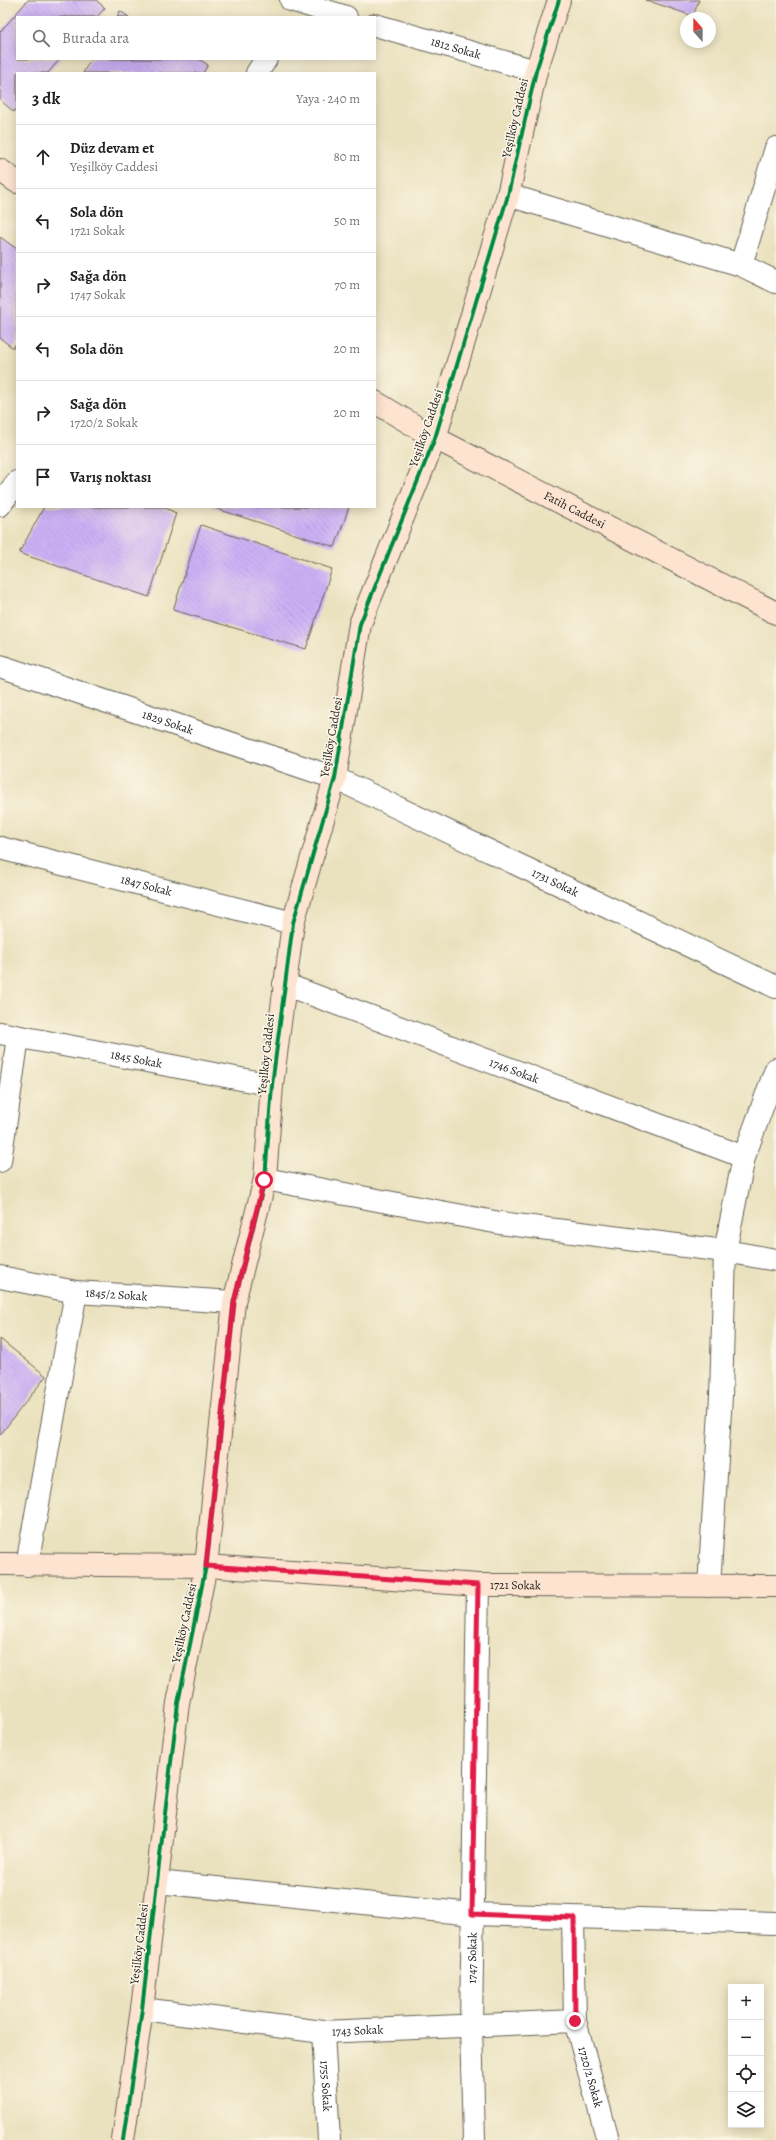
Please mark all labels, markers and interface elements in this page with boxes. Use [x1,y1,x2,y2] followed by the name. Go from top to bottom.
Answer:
[680,12,716,48] north arrow
[16,16,376,60] search box
[30,27,52,49] icon: search
[62,28,129,48] text: Burada ara
[429,33,483,63] street label: 1812 Sokak
[498,77,532,160] street label: Yeşilköy Caddesi
[32,87,60,110] text: 3 dk
[296,90,360,107] text: Yaya · 240 m
[70,138,154,158] text: Düz devam et
[32,146,54,168] icon: ahead
[333,148,360,165] text: 80 m
[70,158,158,175] text: Yeşilköy Caddesi
[70,202,123,222] text: Sola dön
[32,210,54,232] icon: left
[334,212,360,229] text: 50 m
[70,222,125,239] text: 1721 Sokak
[70,266,126,286] text: Sağa dön
[32,274,54,296] icon: right
[334,276,360,293] text: 70 m
[70,286,126,303] text: 1747 Sokak
[32,338,54,360] icon: left
[70,339,123,359] text: Sola dön
[334,340,360,357] text: 20 m
[405,387,447,470] street label: Yeşilköy Caddesi
[70,394,126,414] text: Sağa dön
[32,402,54,424] icon: right
[334,404,360,421] text: 20 m
[70,414,138,431] text: 1720/2 Sokak
[32,466,54,488] icon: arrive
[70,467,151,487] text: Varış noktası
[541,487,608,532] street label: Fatih Caddesi
[316,696,346,779] street label: Yeşilköy Caddesi
[140,706,196,738] street label: 1829 Sokak
[529,864,581,900] street label: 1731 Sokak
[119,871,174,900] street label: 1847 Sokak
[254,1013,278,1096] street label: Yeşilköy Caddesi
[109,1046,164,1072] street label: 1845 Sokak
[487,1054,541,1087] street label: 1746 Sokak
[255,1171,273,1189] route start
[85,1285,148,1305] street label: 1845/2 Sokak
[490,1577,541,1593] street label: 1721 Sokak
[168,1582,200,1665] street label: Yeşilköy Caddesi
[126,1903,152,1986] street label: Yeşilköy Caddesi
[464,1932,480,1984] street label: 1747 Sokak
[728,1984,764,2128] map controls
[728,1984,764,2020] button: +
[566,2012,584,2030] route end
[728,2020,764,2056] button: −
[331,2021,384,2040] street label: 1743 Sokak
[574,2045,607,2109] street label: 1720/2 Sokak
[728,2056,764,2092] button: locate
[317,2060,335,2112] street label: 1755 Sokak
[728,2092,764,2128] button: layers

